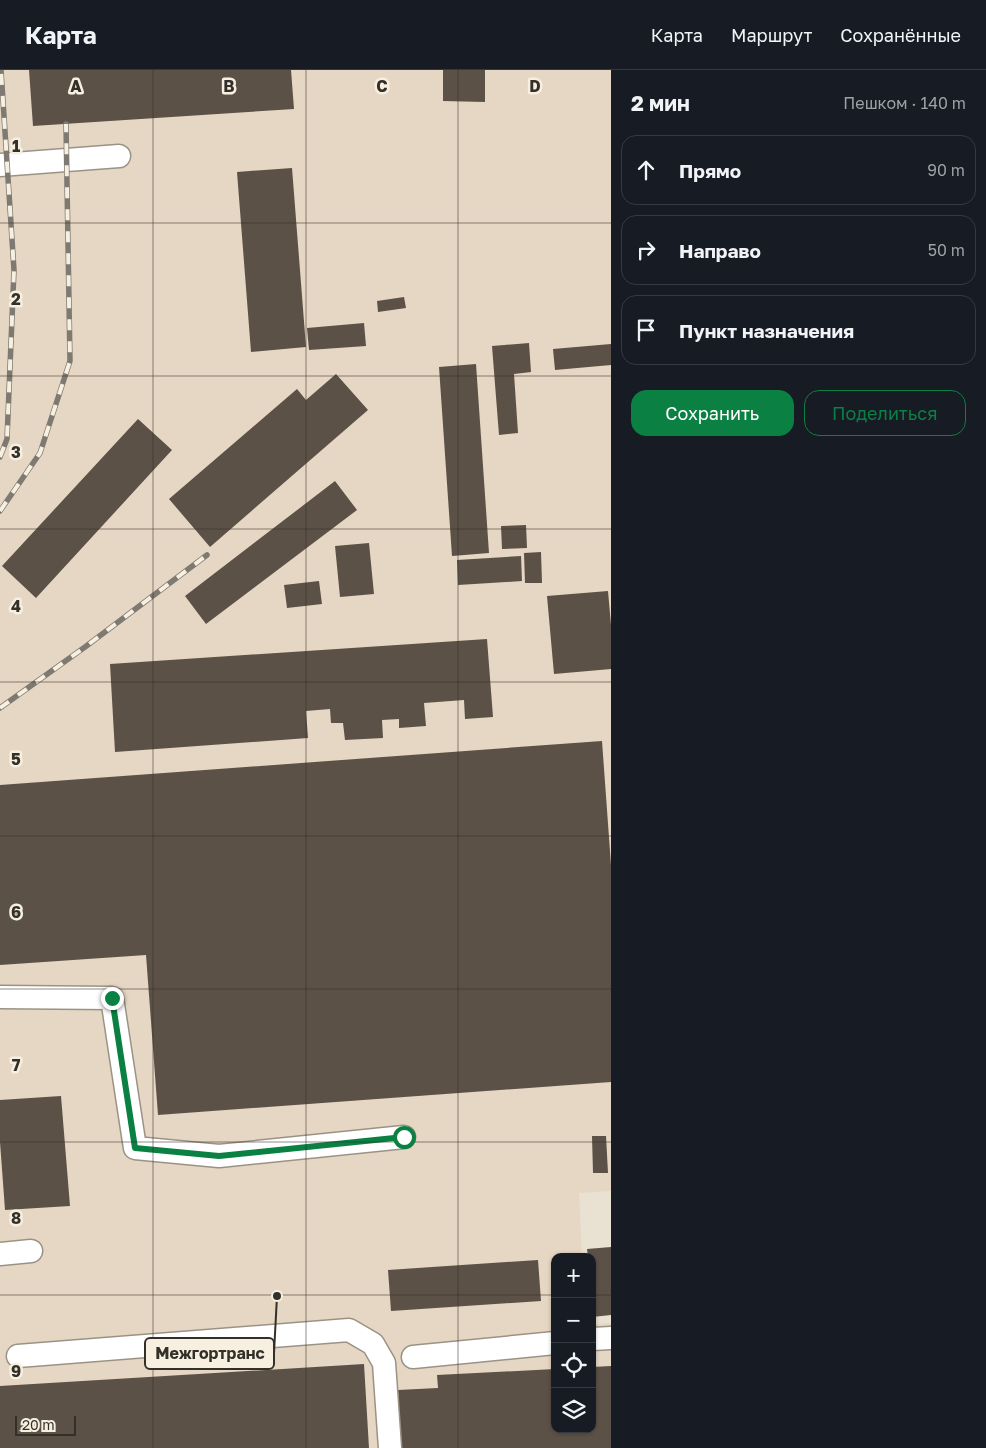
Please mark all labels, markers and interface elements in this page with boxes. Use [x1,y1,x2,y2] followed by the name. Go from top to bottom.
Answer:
[25,20,97,49] text: Карта
[651,24,703,46] text: Карта
[731,24,812,46] text: Маршрут
[840,24,961,46] text: Сохранённые
[70,76,82,96] text: A
[223,76,235,96] text: B
[376,76,388,96] text: C
[529,76,541,96] text: D
[631,90,690,116] text: 2 мин
[843,93,966,113] text: Пешком · 140 m
[12,136,20,156] text: 1
[632,156,660,184] icon: ahead
[679,159,741,182] text: Прямо
[927,160,965,180] text: 90 m
[632,236,660,264] icon: right
[679,239,761,262] text: Направо
[928,240,965,260] text: 50 m
[11,289,21,309] text: 2
[632,316,660,344] icon: arrive
[679,319,854,342] text: Пункт назначения
[631,390,794,436] button: Сохранить
[804,390,966,436] button: Поделиться
[11,442,21,462] text: 3
[11,596,21,616] text: 4
[11,749,21,769] text: 5
[11,902,21,922] text: 6
[101,987,124,1010] route end
[12,1055,21,1075] text: 7
[393,1126,416,1149] route start
[11,1208,21,1228] text: 8
[551,1253,596,1433] map controls
[551,1253,596,1298] button: +
[551,1298,596,1343] button: −
[145,1338,274,1369] callout: Межгортранс
[155,1343,265,1363] text: Межгортранс
[551,1343,596,1388] button: locate
[11,1361,21,1381] text: 9
[551,1388,596,1433] button: layers
[15,1413,76,1436] scale bar
[22,1416,55,1433] text: 20 m

